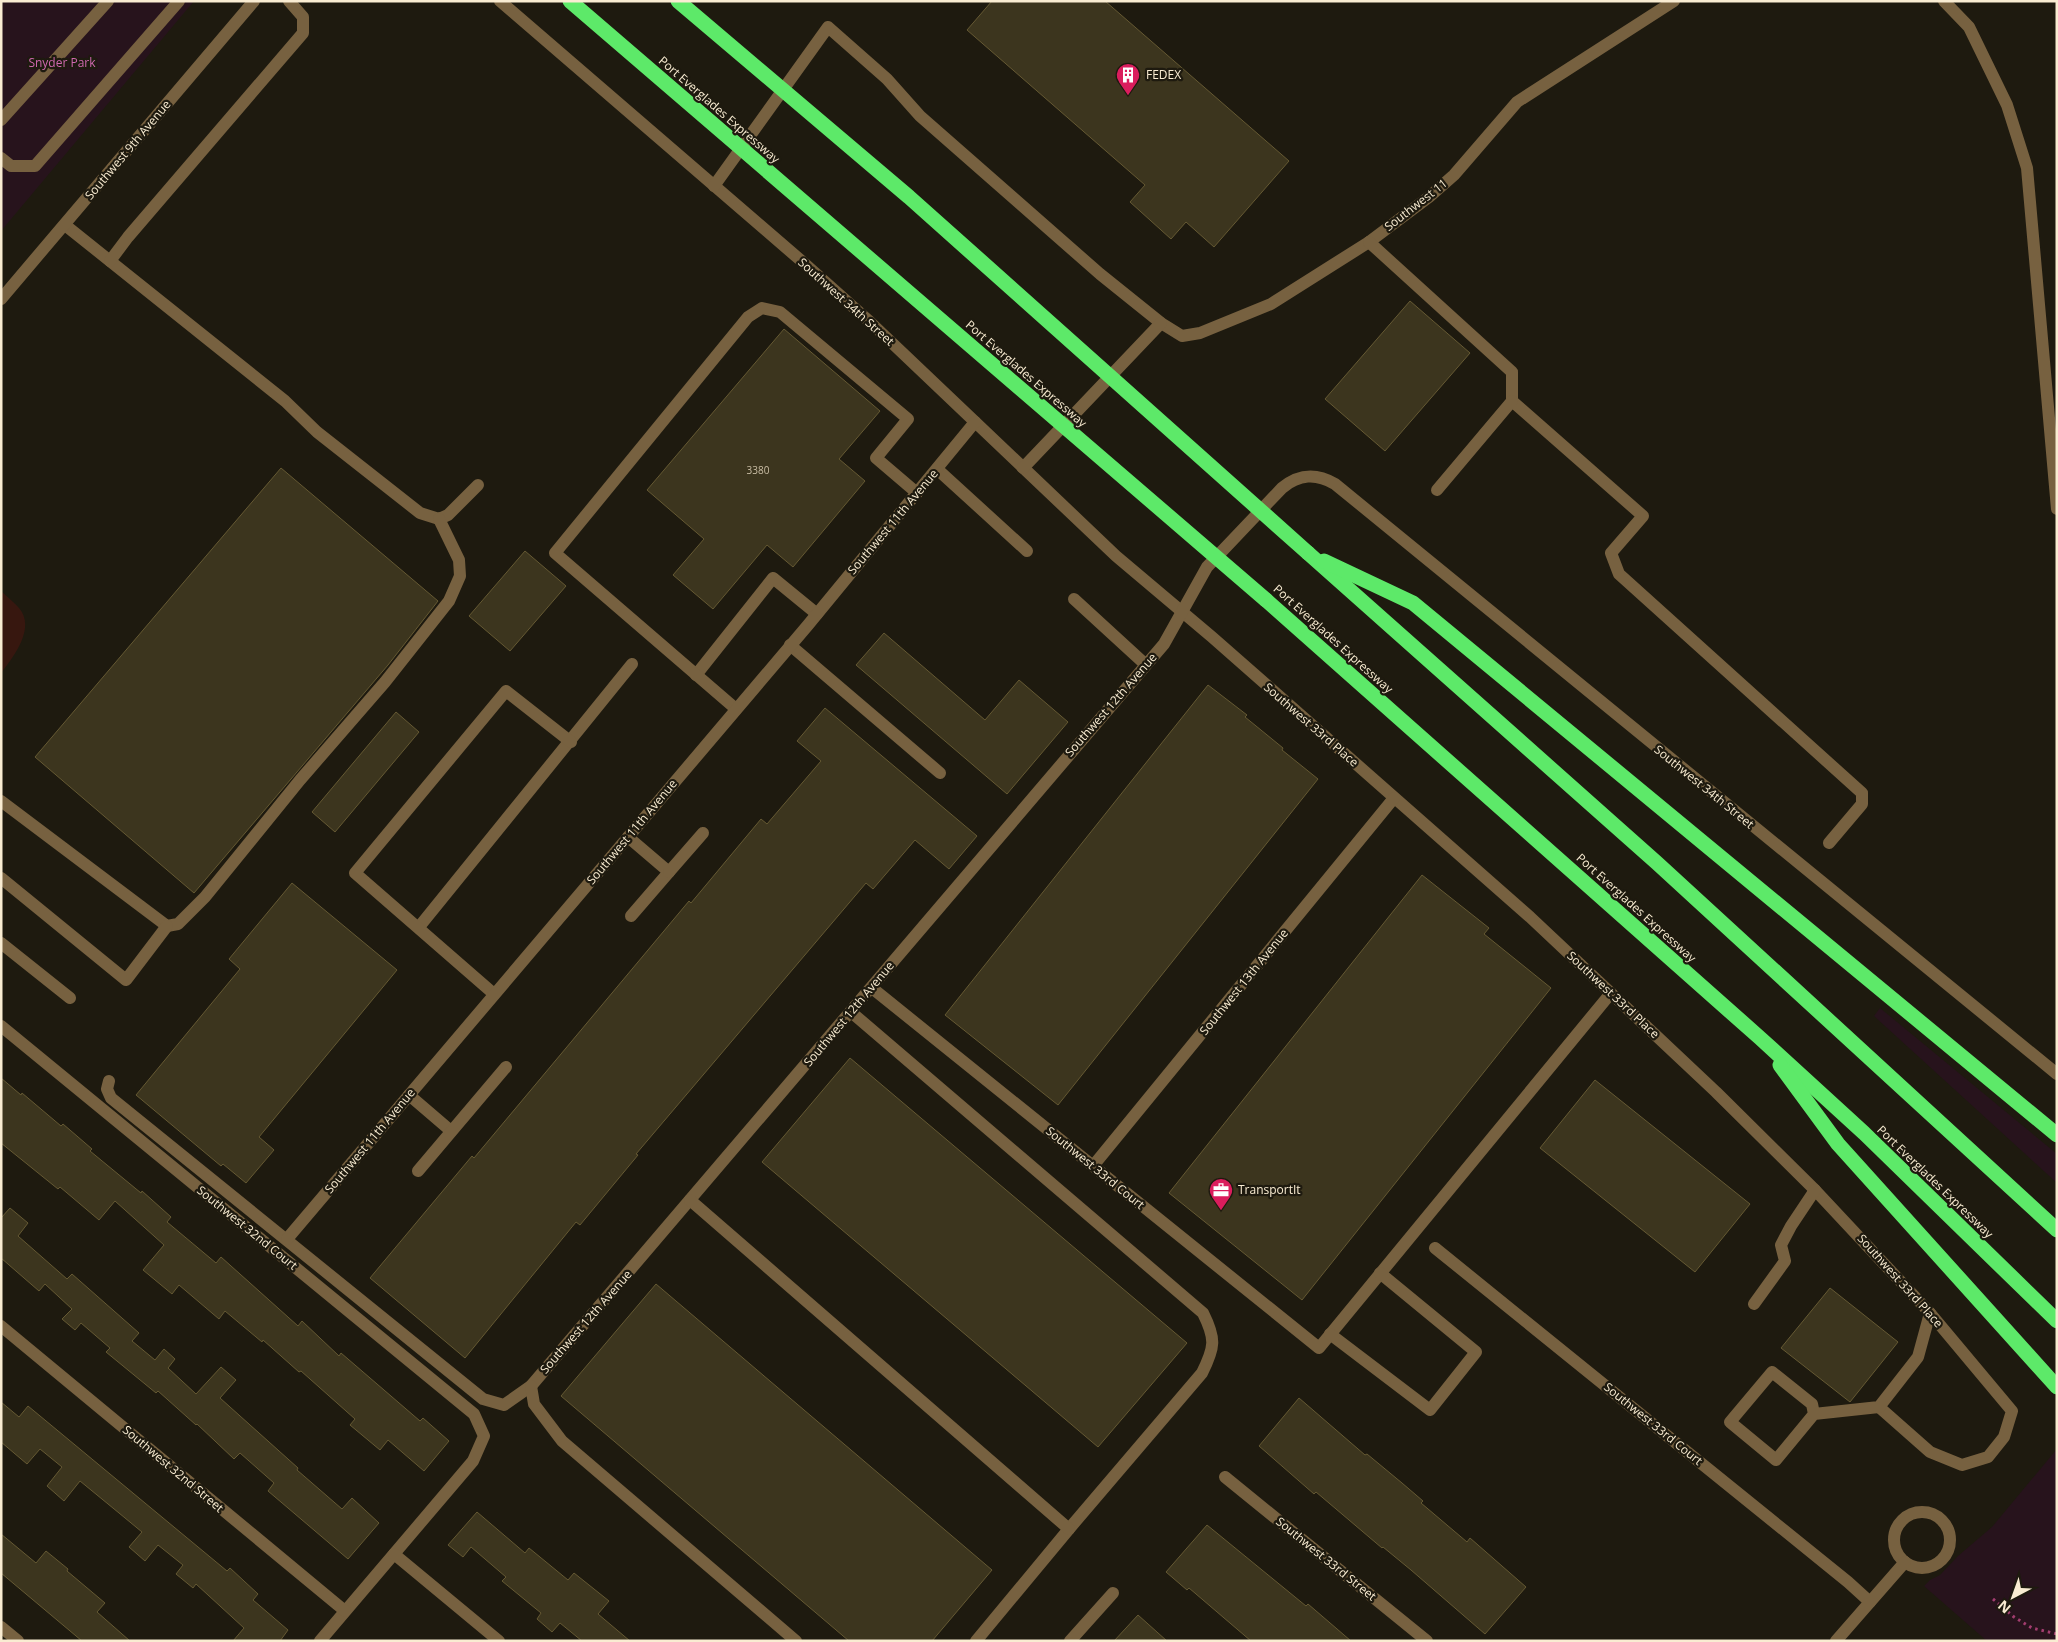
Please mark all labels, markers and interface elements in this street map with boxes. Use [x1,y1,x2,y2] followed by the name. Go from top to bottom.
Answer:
[655,52,784,168] street label: Port Everglades Expressway
[28,54,96,71] park label: Snyder Park
[1115,62,1141,96] building icon: FEDEX
[1146,66,1181,83] place label: FEDEX
[81,96,175,203] street label: Southwest 9th Avenue
[1381,175,1451,235] street label: Southwest 11
[795,254,898,349] street label: Southwest 34th Street
[962,316,1091,432] street label: Port Everglades Expressway
[747,463,770,477] house number: 3380
[844,465,942,578] street label: Southwest 11th Avenue
[1270,580,1398,698] street label: Port Everglades Expressway
[1061,649,1161,760] street label: Southwest 12th Avenue
[1260,679,1363,771] street label: Southwest 33rd Place
[1651,741,1758,832] street label: Southwest 34th Street
[583,775,681,888] street label: Southwest 11th Avenue
[1573,849,1701,967] street label: Port Everglades Expressway
[1195,925,1292,1038] street label: Southwest 13th Avenue
[1564,947,1663,1042] street label: Southwest 33rd Place
[800,957,898,1070] street label: Southwest 12th Avenue
[321,1084,419,1197] street label: Southwest 11th Avenue
[1874,1122,1998,1242] street label: Port Everglades Expressway
[1042,1123,1148,1213] street label: Southwest 33rd Court
[1208,1177,1234,1211] office icon: TransportIt
[1238,1181,1301,1198] place label: TransportIt
[193,1182,301,1273] street label: Southwest 32nd Court
[1854,1230,1947,1331] street label: Southwest 33rd Place
[536,1266,636,1377] street label: Southwest 12th Avenue
[1600,1379,1706,1469] street label: Southwest 33rd Court
[119,1421,227,1516] street label: Southwest 32nd Street
[1273,1513,1380,1604] street label: Southwest 33rd Street
[1988,1572,2038,1622] north arrow
[1994,1596,2015,1618] text: N

